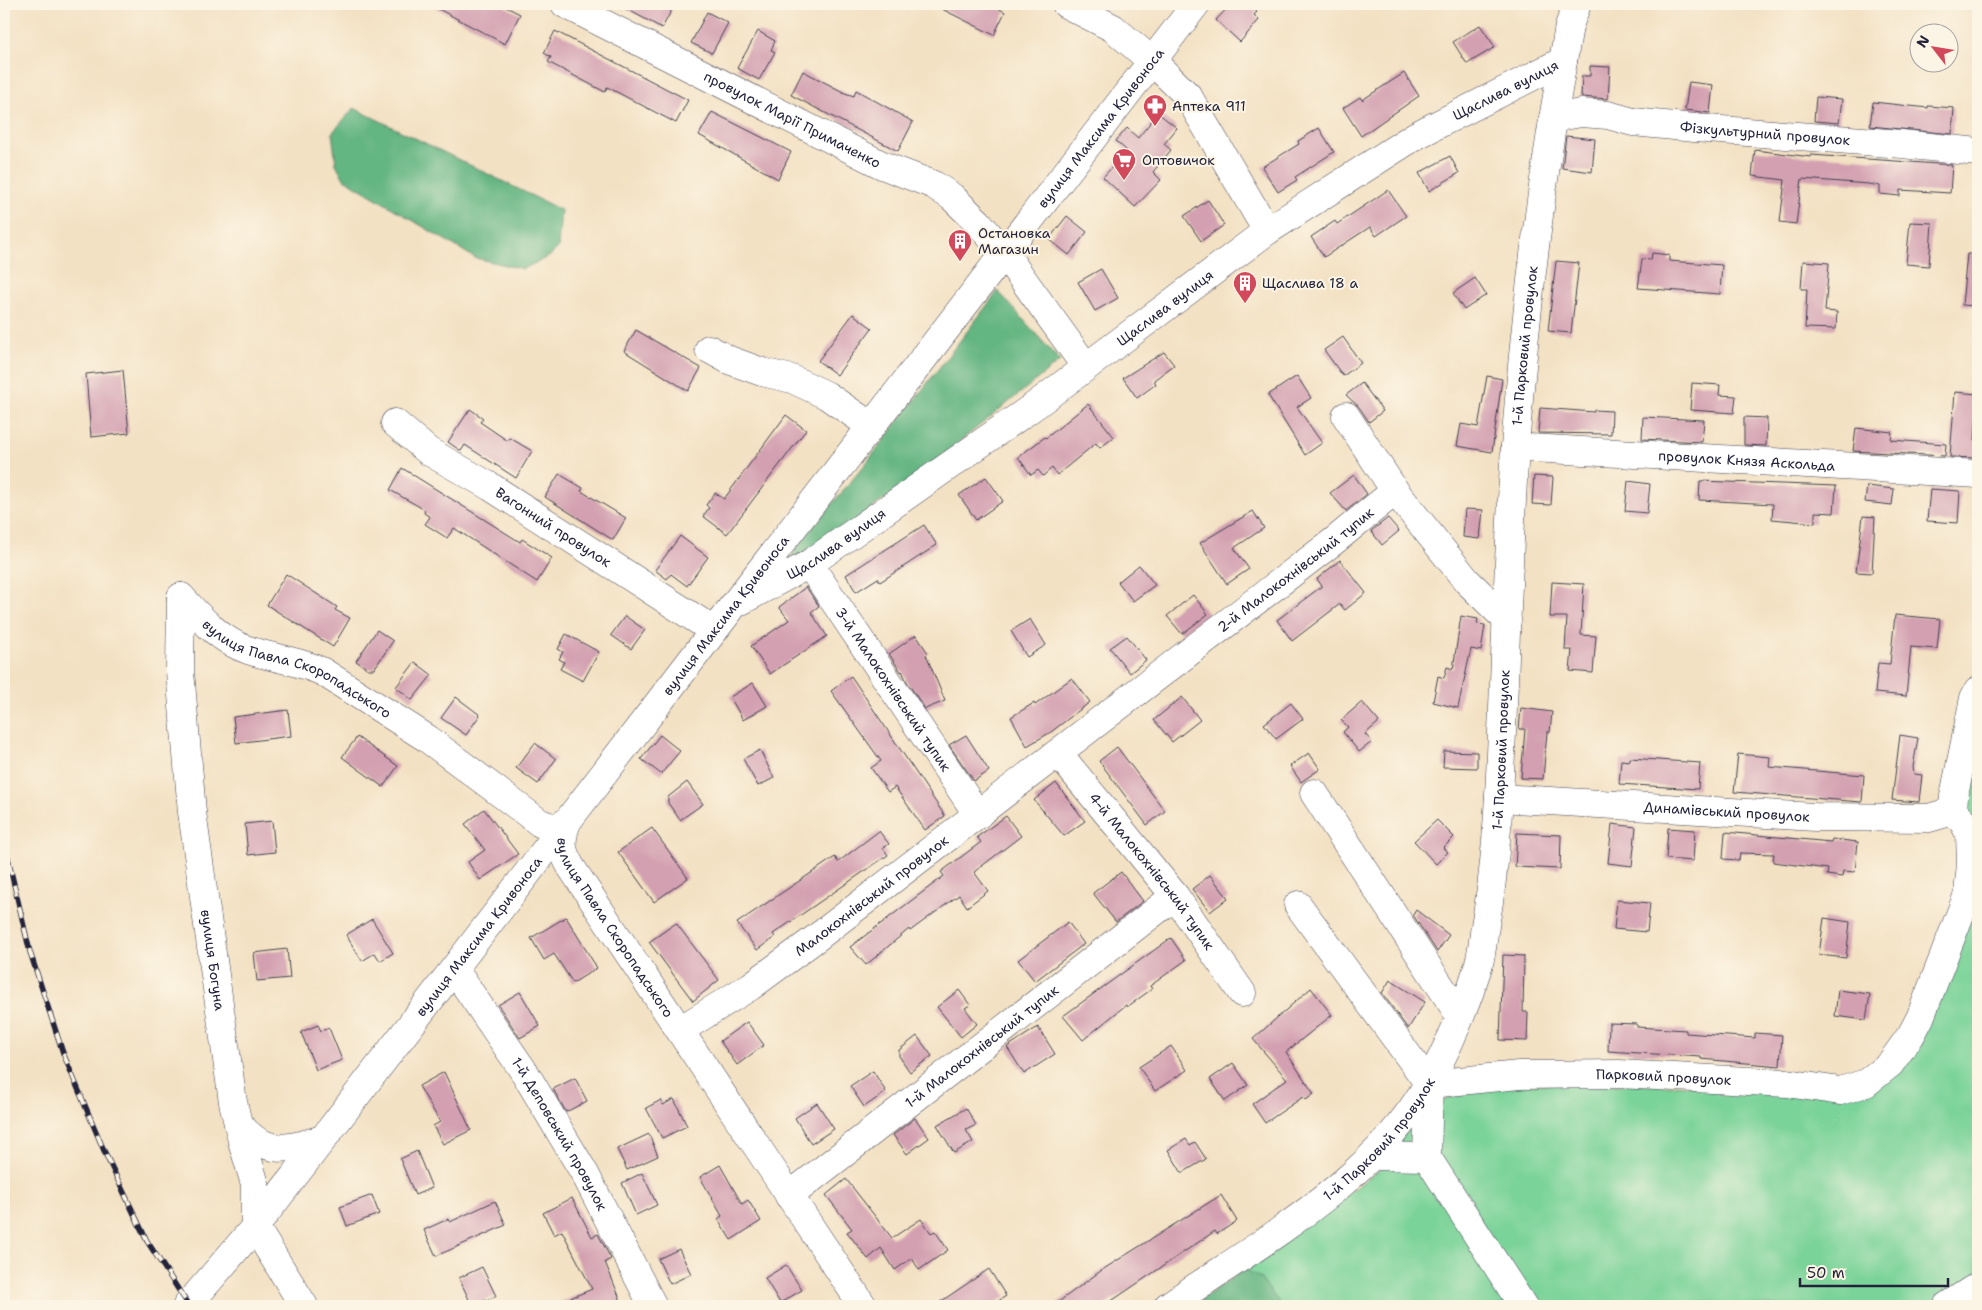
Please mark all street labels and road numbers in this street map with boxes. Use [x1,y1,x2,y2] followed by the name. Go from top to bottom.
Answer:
[1033,44,1168,212] street label: вулиця Максима Кривоноса
[1450,56,1561,124] street label: Щаслива вулиця
[701,67,884,172] street label: провулок Марії Примаченко
[1679,118,1851,149] street label: Фізкультурний провулок
[1508,264,1542,426] street label: 1-й Парковий провулок
[1113,266,1217,350] street label: Щаслива вулиця
[1658,446,1836,475] street label: провулок Князя Аскольда
[492,483,615,571] street label: Вагонний провулок
[1214,503,1378,636] street label: 2-й Малокохнівський тупик
[783,504,889,584] street label: Щаслива вулиця
[659,532,793,699] street label: вулиця Максима Кривоноса
[832,604,955,775] street label: 3-й Малокохнівський тупик
[199,615,395,722] street label: вулиця Павла Скоропадського
[1488,669,1514,831] street label: 1-й Парковий провулок
[1085,789,1219,954] street label: 4-й Малокохнівський тупик
[1643,798,1811,826] street label: Динамівський провулок
[791,831,952,960] street label: Малокохнівський провулок
[554,838,677,1021] street label: вулиця Павла Скоропадського
[412,853,546,1020] street label: вулиця Максима Кривоноса
[197,908,229,1012] street label: вулиця Богуна
[901,981,1063,1112] street label: 1-й Малокохнівський тупик
[508,1054,612,1214] street label: 1-й Деповський провулок
[1596,1065,1732,1089] street label: Парковий провулок
[1319,1074,1439,1205] street label: 1-й Парковий провулок

